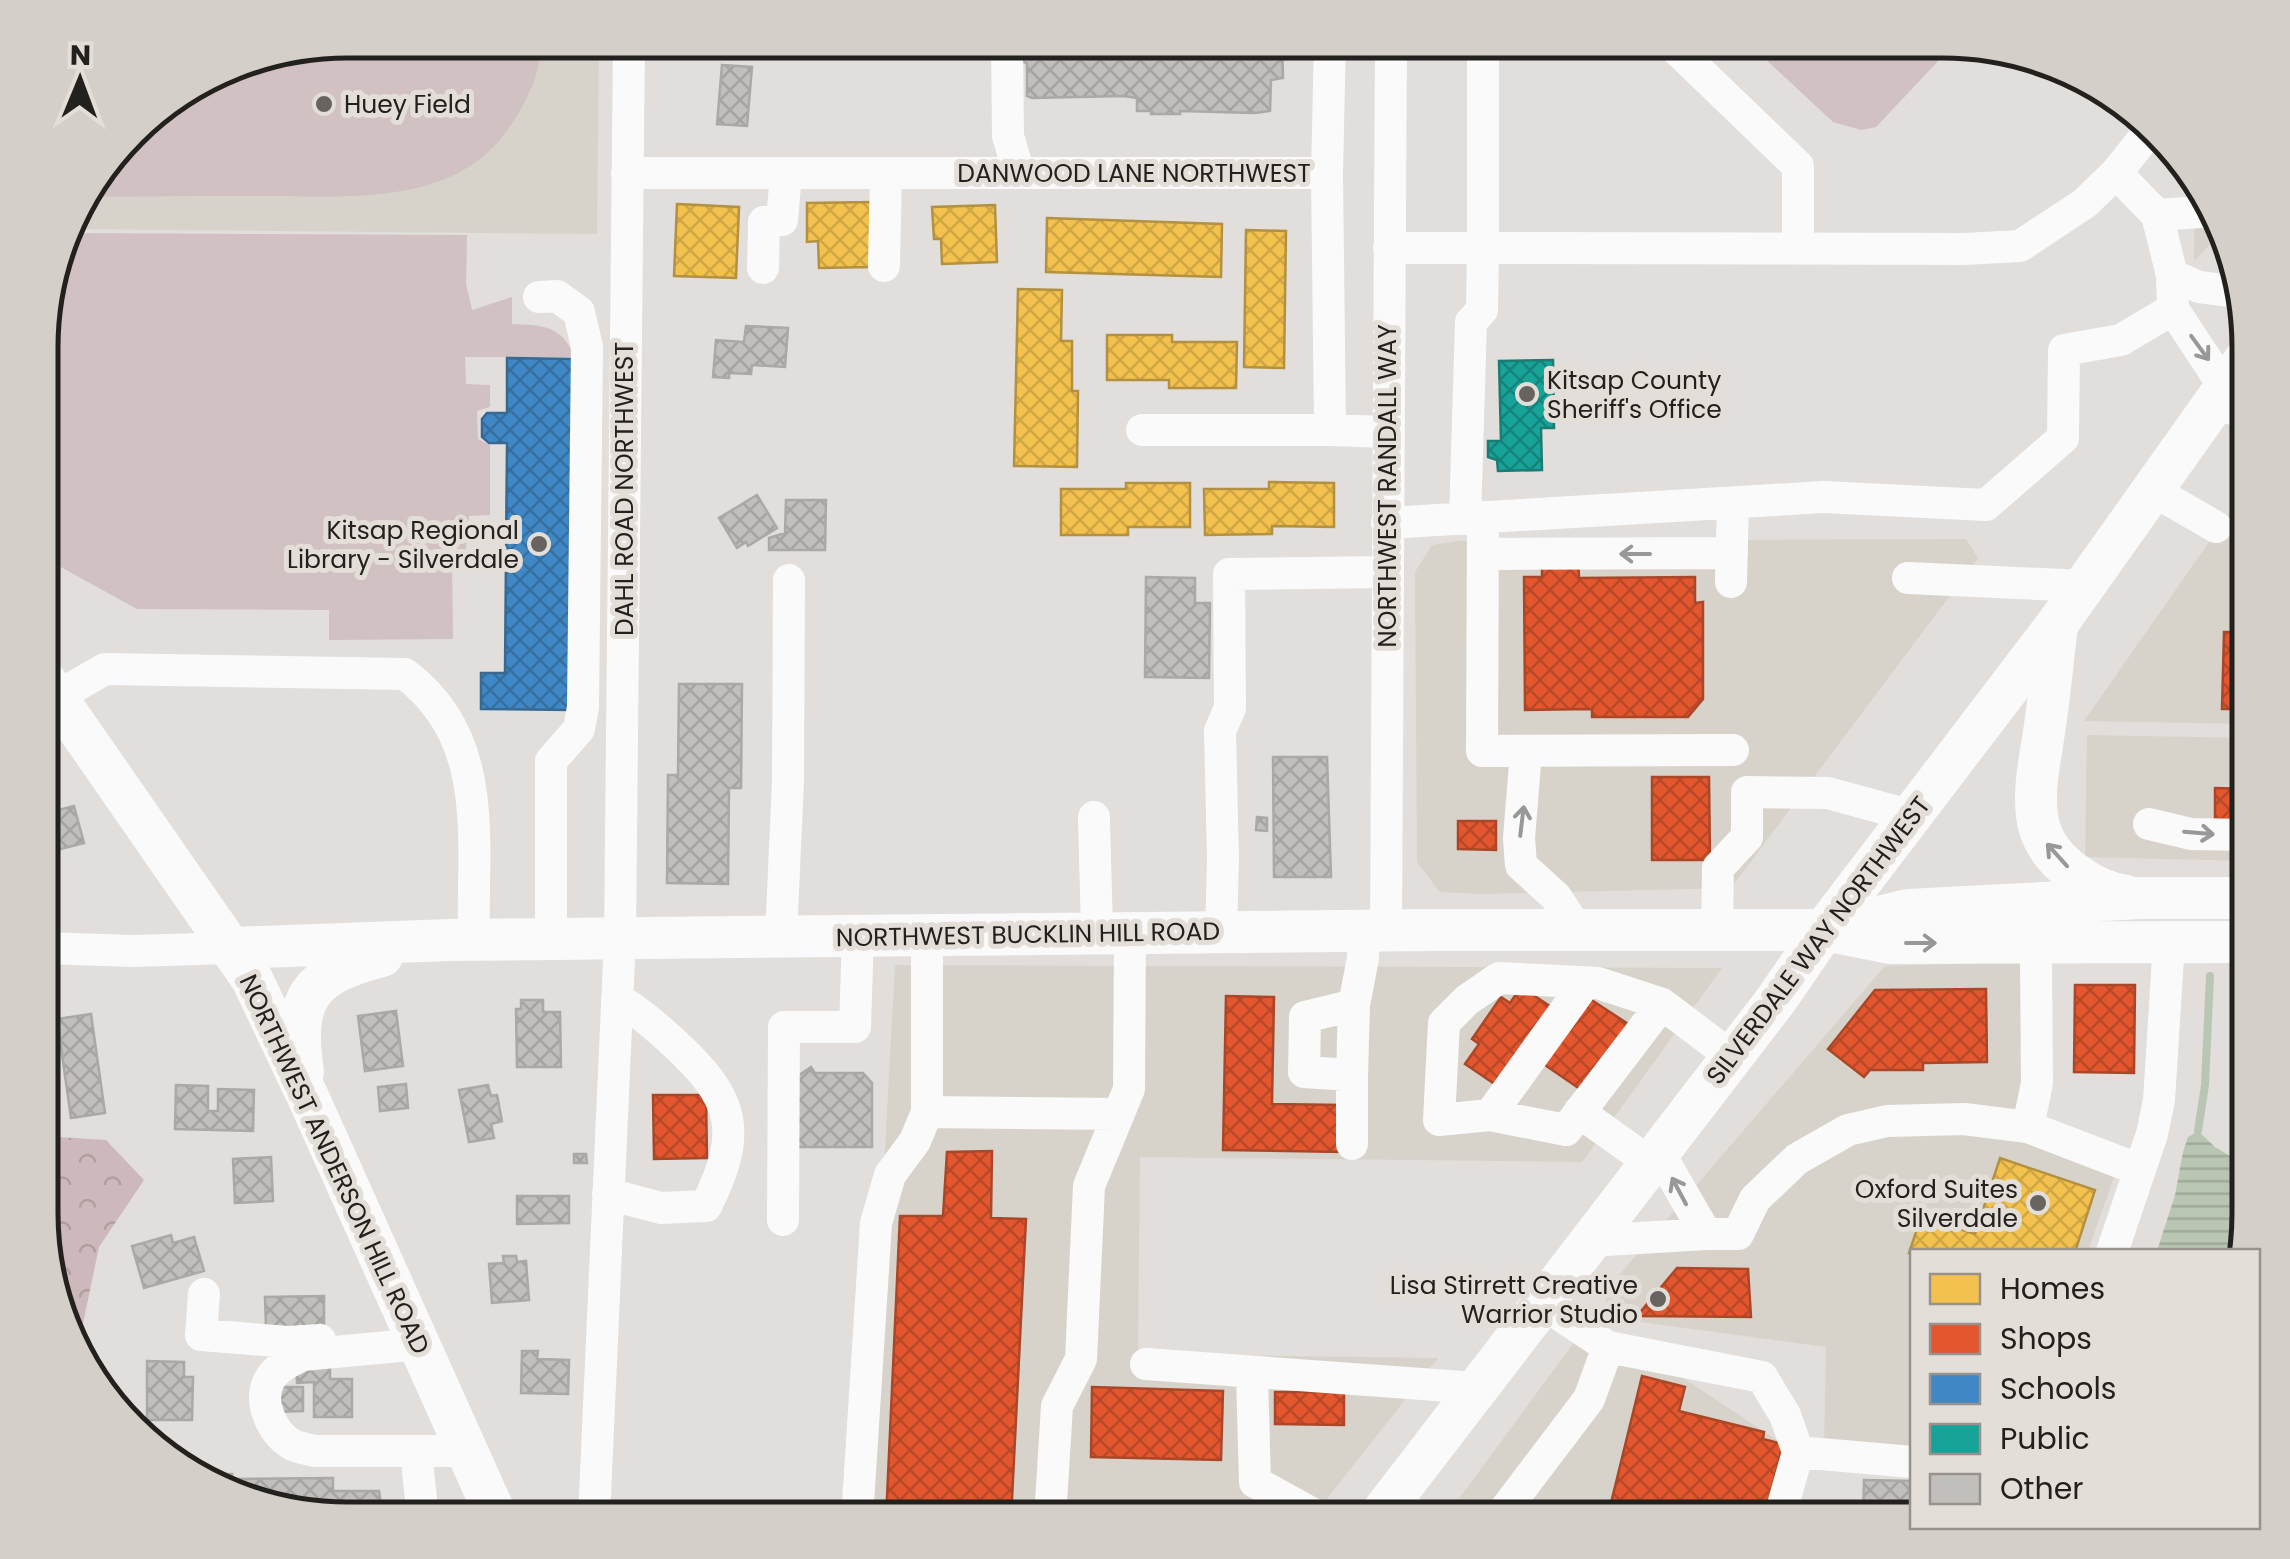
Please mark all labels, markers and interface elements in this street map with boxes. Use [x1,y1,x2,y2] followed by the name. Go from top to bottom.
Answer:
[30,30,130,130] north arrow
[70,36,91,75] text: N
[344,87,471,122] place label: Huey Field
[313,93,335,115] marker: Huey Field
[957,156,1311,191] street label: DANWOOD LANE NORTHWEST
[1370,324,1405,648] street label: NORTHWEST RANDALL WAY
[2189,334,2210,361] one-way arrow
[607,342,642,636] street label: DAHL ROAD NORTHWEST
[1547,363,1722,427] place label: Kitsap County Sheriff's Office
[1516,383,1538,405] marker: Kitsap County Sheriff's Office
[287,513,519,577] place label: Kitsap Regional Library - Silverdale
[528,533,550,555] marker: Kitsap Regional Library - Silverdale
[1619,544,1652,564] one-way arrow
[1698,789,1938,1092] street label: SILVERDALE WAY NORTHWEST
[1513,806,1531,838] one-way arrow
[2182,823,2215,842] one-way arrow
[2045,842,2069,868] one-way arrow
[836,914,1220,955] street label: NORTHWEST BUCKLIN HILL ROAD
[1904,933,1936,952] one-way arrow
[231,969,438,1360] street label: NORTHWEST ANDERSON HILL ROAD
[1855,1172,2018,1236] place label: Oxford Suites Silverdale
[1669,1176,1688,1206] one-way arrow
[2027,1192,2049,1214] marker: Oxford Suites Silverdale
[1910,1249,2260,1529] legend
[2000,1267,2105,1310] text: Homes
[1390,1268,1638,1332] place label: Lisa Stirrett Creative Warrior Studio
[1647,1288,1669,1310] marker: Lisa Stirrett Creative Warrior Studio
[2000,1317,2092,1360] text: Shops
[2000,1367,2116,1410] text: Schools
[2000,1417,2090,1460] text: Public
[2000,1467,2084,1510] text: Other

